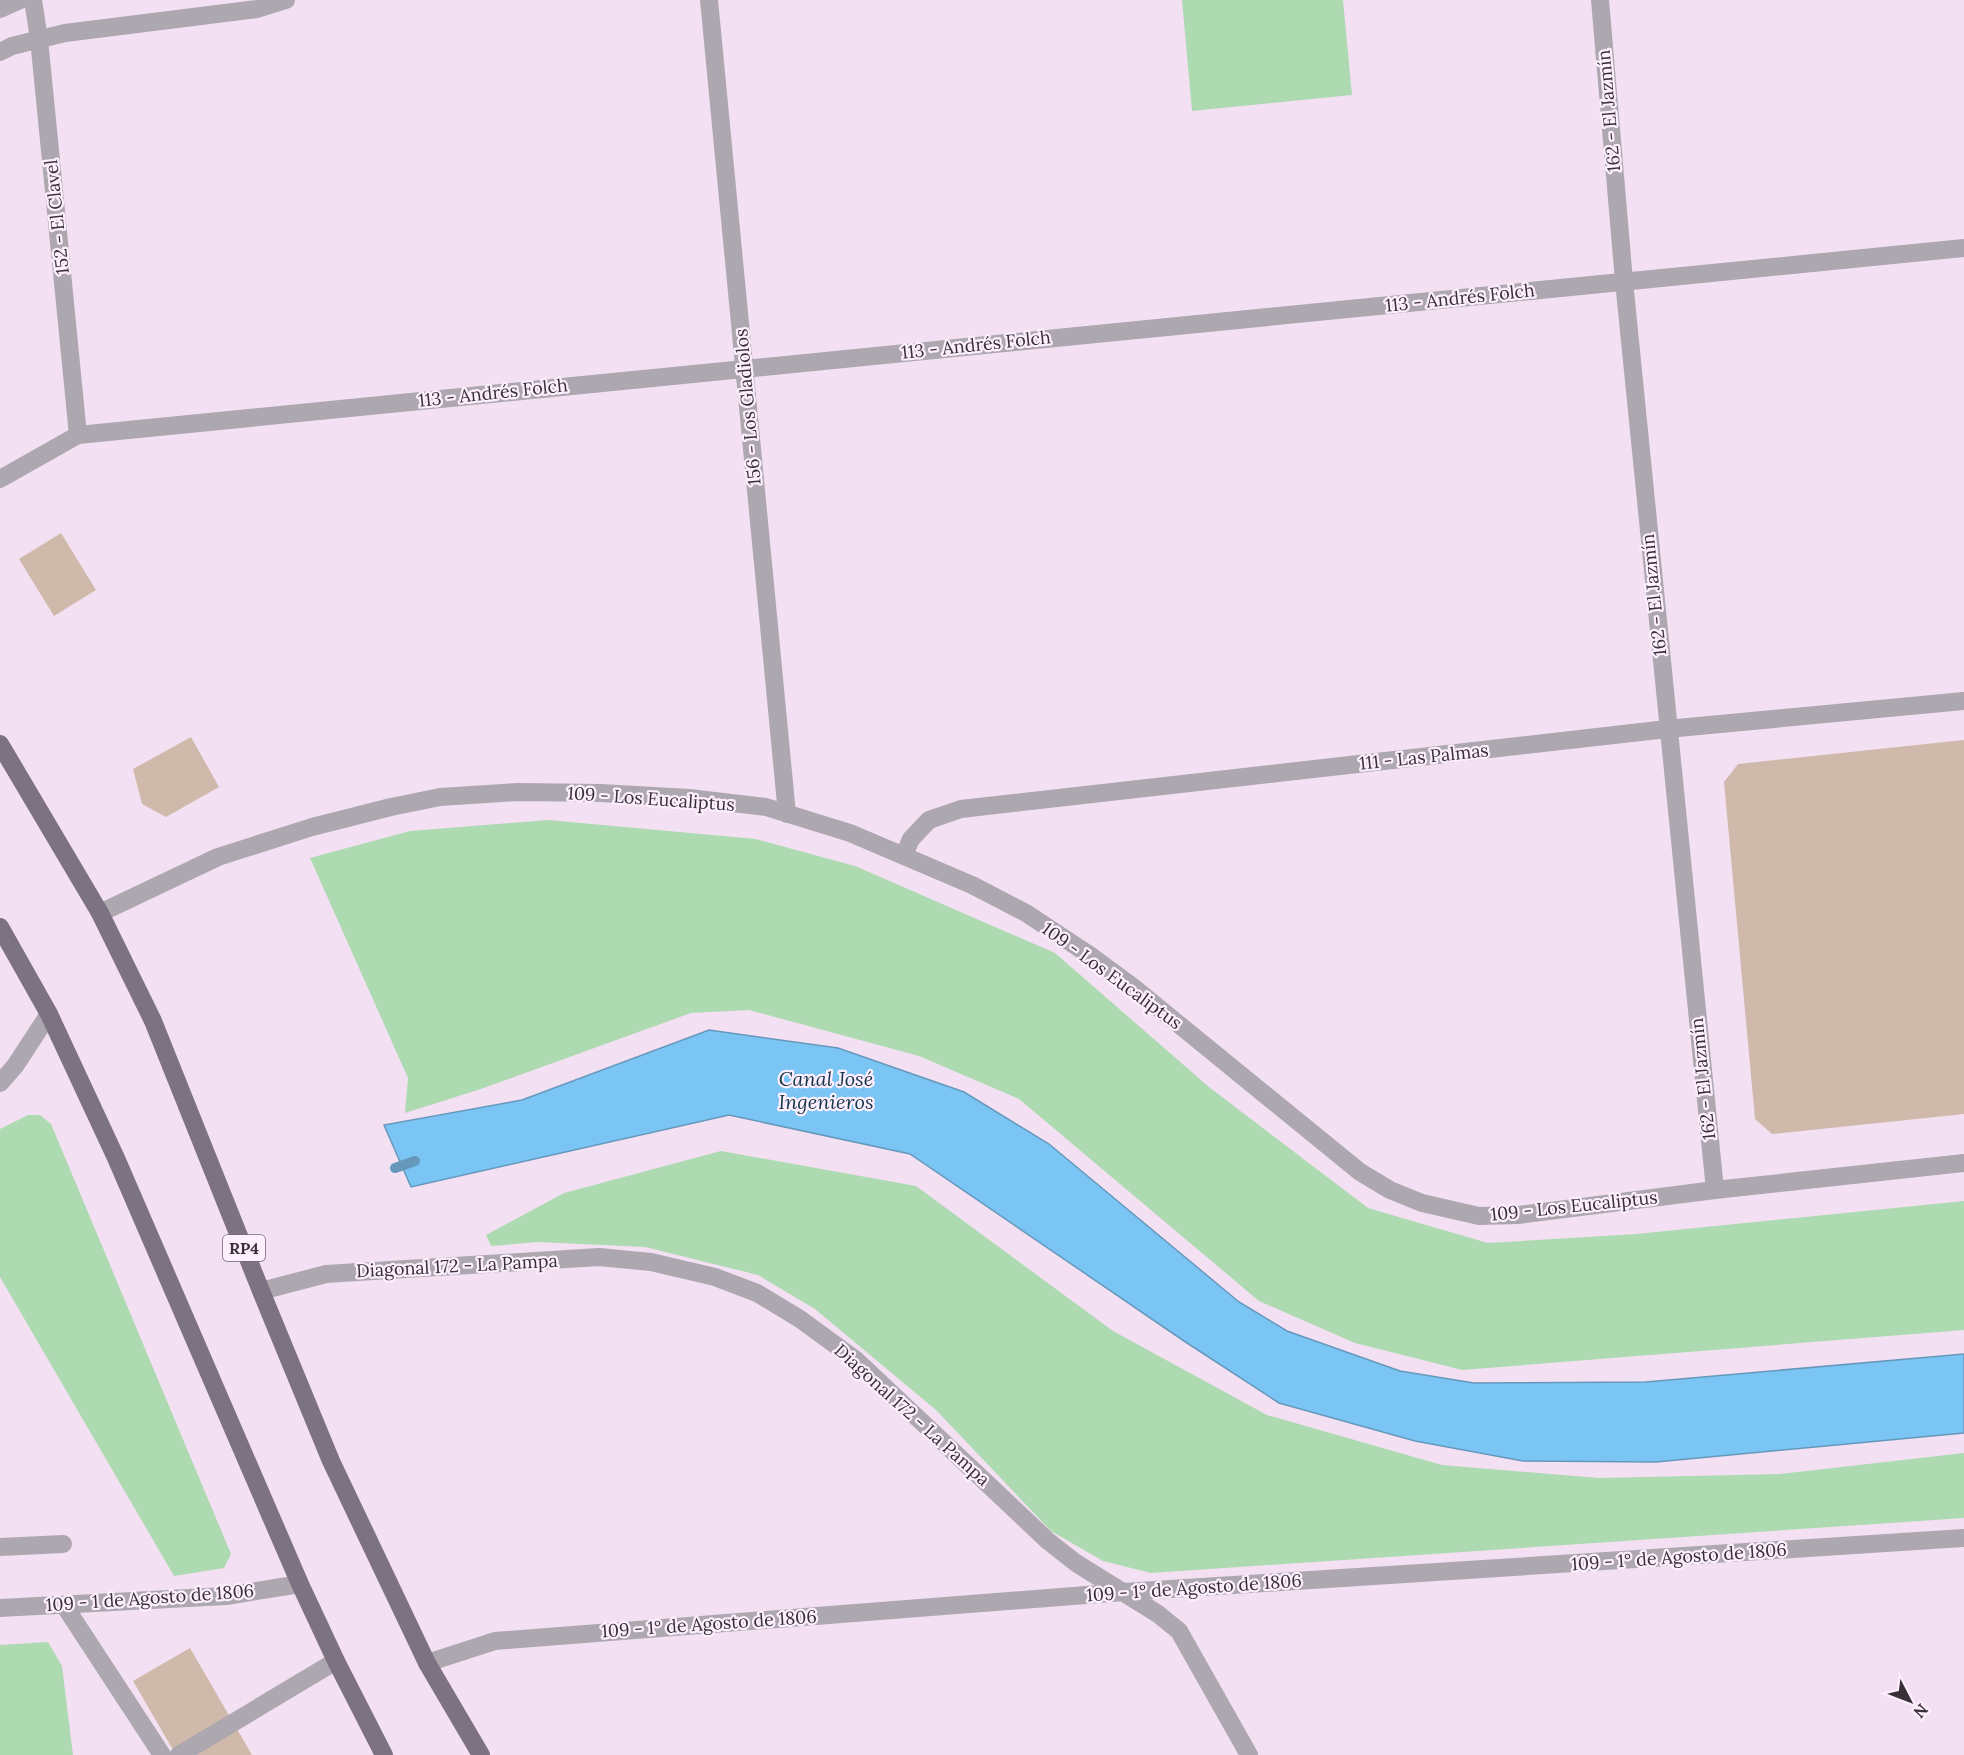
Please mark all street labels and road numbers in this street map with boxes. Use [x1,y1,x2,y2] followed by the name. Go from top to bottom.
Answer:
[1592,49,1625,173] street label: 162 - El Jazmín
[39,158,74,276] street label: 152 - El Clavel
[1384,278,1536,317] street label: 113 - Andrés Folch
[900,325,1052,364] street label: 113 - Andrés Folch
[729,328,766,486] street label: 156 - Los Gladiolos
[417,373,569,412] street label: 113 - Andrés Folch
[1636,533,1671,657] street label: 162 - El Jazmín
[1358,738,1490,775] street label: 111 - Las Palmas
[567,781,736,816] street label: 109 - Los Eucaliptus
[1038,917,1187,1034] street label: 109 - Los Eucaliptus
[1685,1017,1720,1141] street label: 162 - El Jazmín
[1489,1185,1659,1226] street label: 109 - Los Eucaliptus
[223,1235,265,1261] road number: RP4
[356,1249,558,1282] street label: Diagonal 172 - La Pampa
[830,1339,995,1491] street label: Diagonal 172 - La Pampa
[1570,1537,1787,1576] street label: 109 - 1° de Agosto de 1806
[1085,1568,1302,1607] street label: 109 - 1° de Agosto de 1806
[45,1579,255,1616] street label: 109 - 1 de Agosto de 1806
[600,1604,817,1643] street label: 109 - 1° de Agosto de 1806

